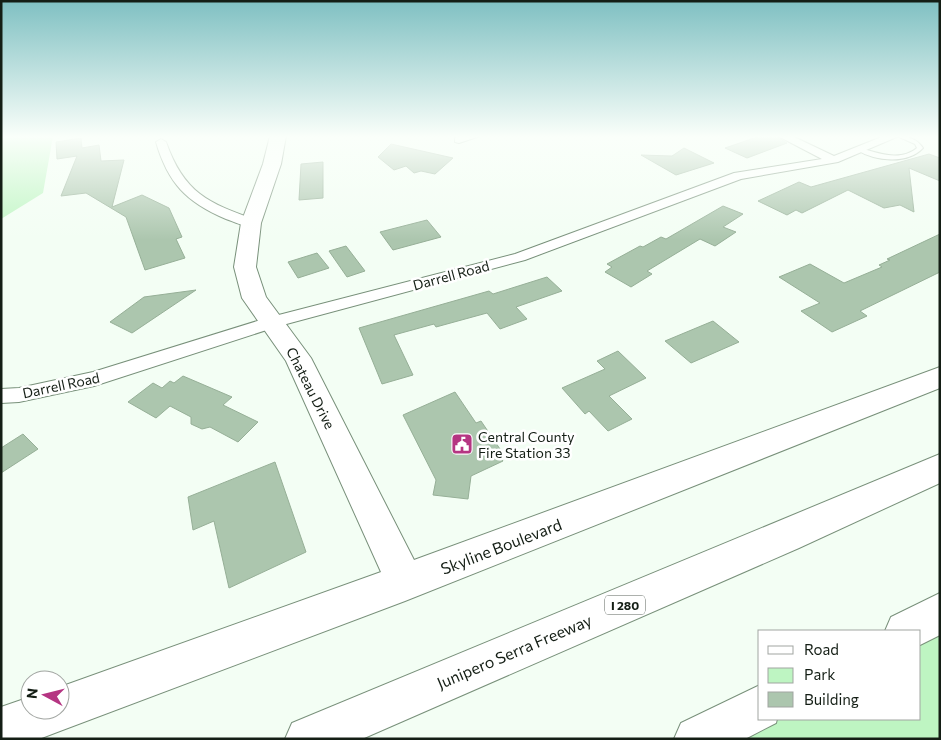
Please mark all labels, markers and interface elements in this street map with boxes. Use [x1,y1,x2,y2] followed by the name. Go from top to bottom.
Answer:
[411,257,491,293] street label: Darrell Road
[283,344,339,432] street label: Chateau Drive
[21,369,101,401] street label: Darrell Road
[478,428,575,461] place label: Central County Fire Station 33
[450,432,474,456] public building icon: Central County Fire Station 33
[438,514,564,578] street label: Skyline Boulevard
[605,596,645,614] road number: I 280
[434,610,594,692] street label: Junipero Serra Freeway
[758,630,921,720] legend
[804,640,839,658] text: Road
[804,665,835,683] text: Park
[20,670,70,720] north arrow
[23,687,41,700] text: N
[804,690,859,708] text: Building

